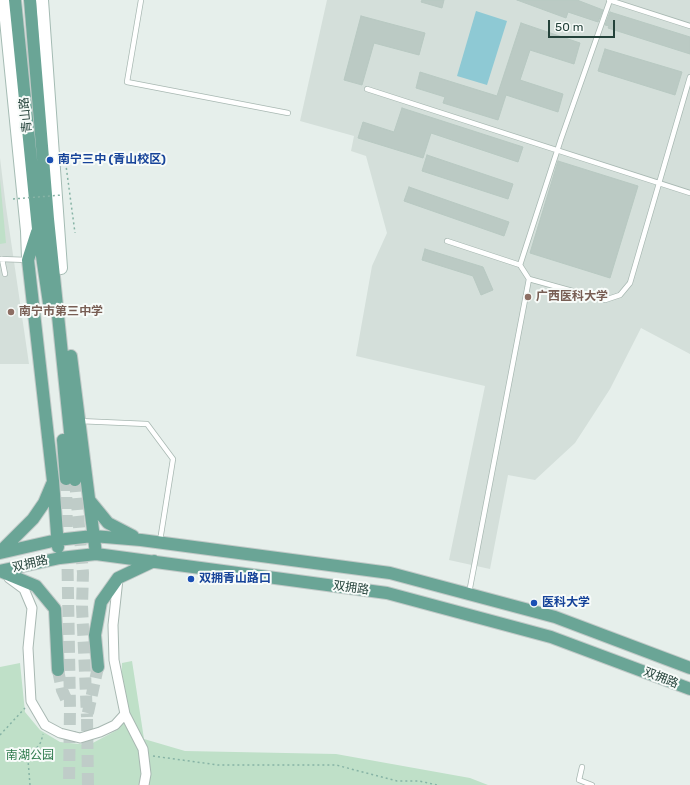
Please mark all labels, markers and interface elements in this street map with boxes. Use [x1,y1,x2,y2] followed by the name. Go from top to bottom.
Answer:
[550,12,617,38] scale bar
[555,20,583,34] text: 50 m
[17,96,35,134] street label: 青山路
[58,153,166,167] place label: 南宁三中 (青山校区)
[45,155,55,165] marker: 南宁三中 (青山校区)
[536,290,608,304] place label: 广西医科大学
[523,292,533,302] marker: 广西医科大学
[19,305,103,319] place label: 南宁市第三中学
[6,307,16,317] marker: 南宁市第三中学
[11,553,49,575] street label: 双拥路
[199,572,271,586] place label: 双拥青山路口
[186,574,196,584] marker: 双拥青山路口
[332,578,370,598] street label: 双拥路
[542,596,590,610] place label: 医科大学
[529,598,539,608] marker: 医科大学
[642,665,680,691] street label: 双拥路
[6,749,54,763] park label: 南湖公园

